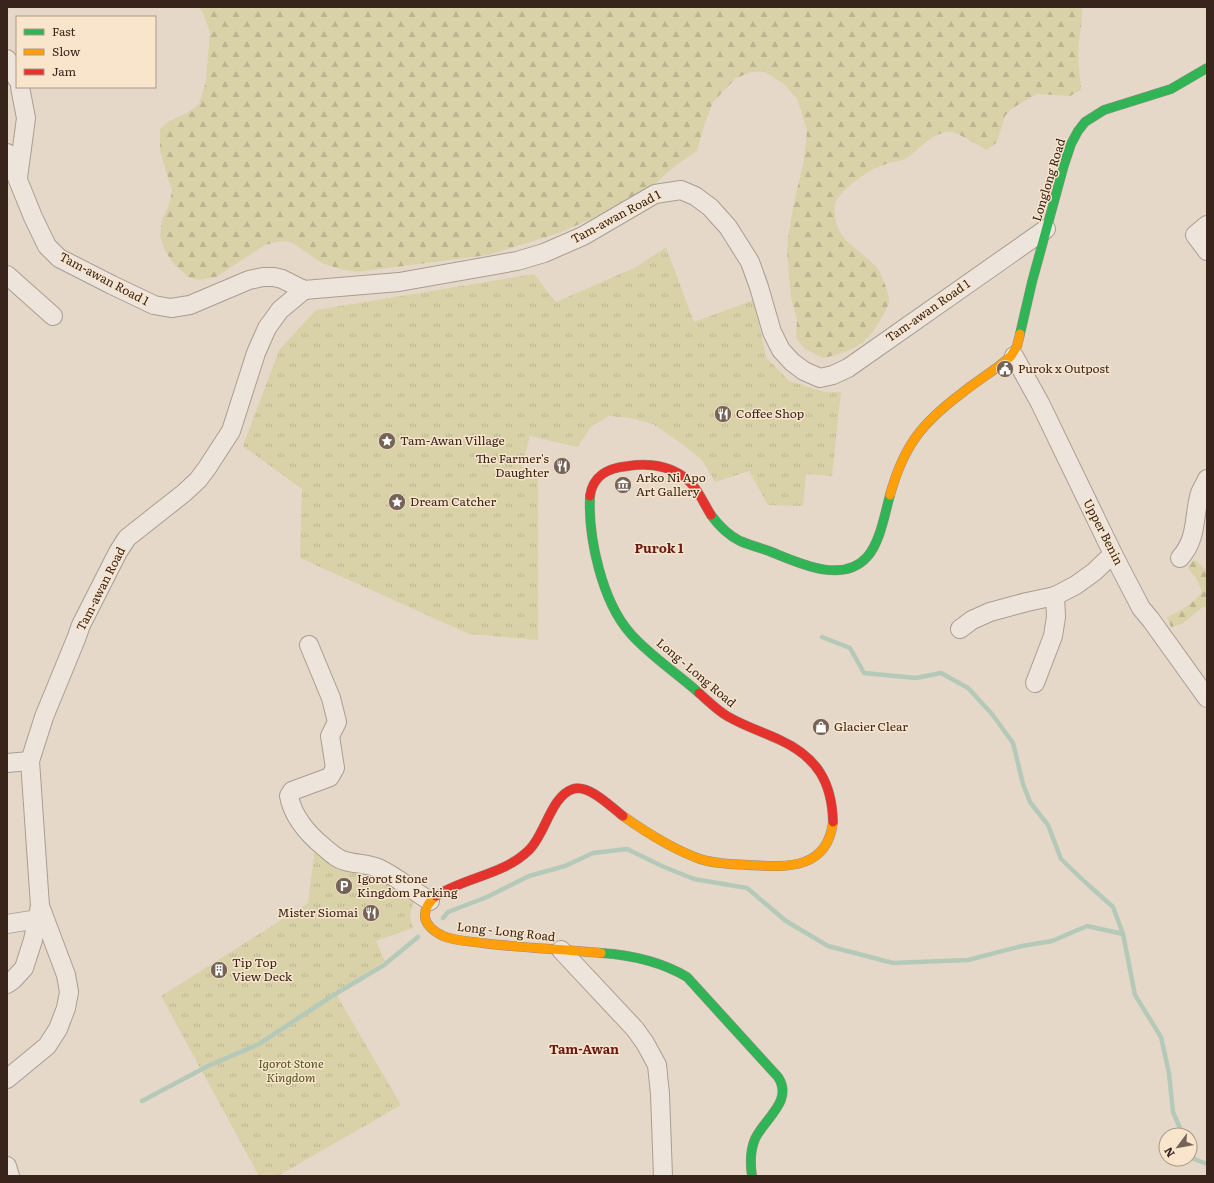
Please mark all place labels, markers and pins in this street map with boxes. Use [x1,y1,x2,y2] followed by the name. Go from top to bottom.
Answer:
[995,359,1015,379] public building icon: Purok x Outpost
[1018,359,1110,377] place label: Purok x Outpost
[713,404,733,424] restaurant icon: Coffee Shop
[736,404,804,422] place label: Coffee Shop
[377,431,397,451] place icon: Tam-Awan Village
[400,431,505,449] place label: Tam-Awan Village
[475,449,550,481] place label: The Farmer's Daughter
[552,456,572,476] restaurant icon: The Farmer's Daughter
[636,468,706,500] place label: Arko Ni Apo Art Gallery
[613,475,633,495] museum icon: Arko Ni Apo Art Gallery
[387,492,407,512] place icon: Dream Catcher
[410,492,496,510] place label: Dream Catcher
[811,717,831,737] shop icon: Glacier Clear
[834,717,908,735] place label: Glacier Clear
[357,869,458,901] place label: Igorot Stone Kingdom Parking
[334,876,354,896] parking icon: Igorot Stone Kingdom Parking
[278,903,358,921] place label: Mister Siomai
[361,903,381,923] restaurant icon: Mister Siomai
[232,953,293,985] place label: Tip Top View Deck
[209,960,229,980] building icon: Tip Top View Deck

